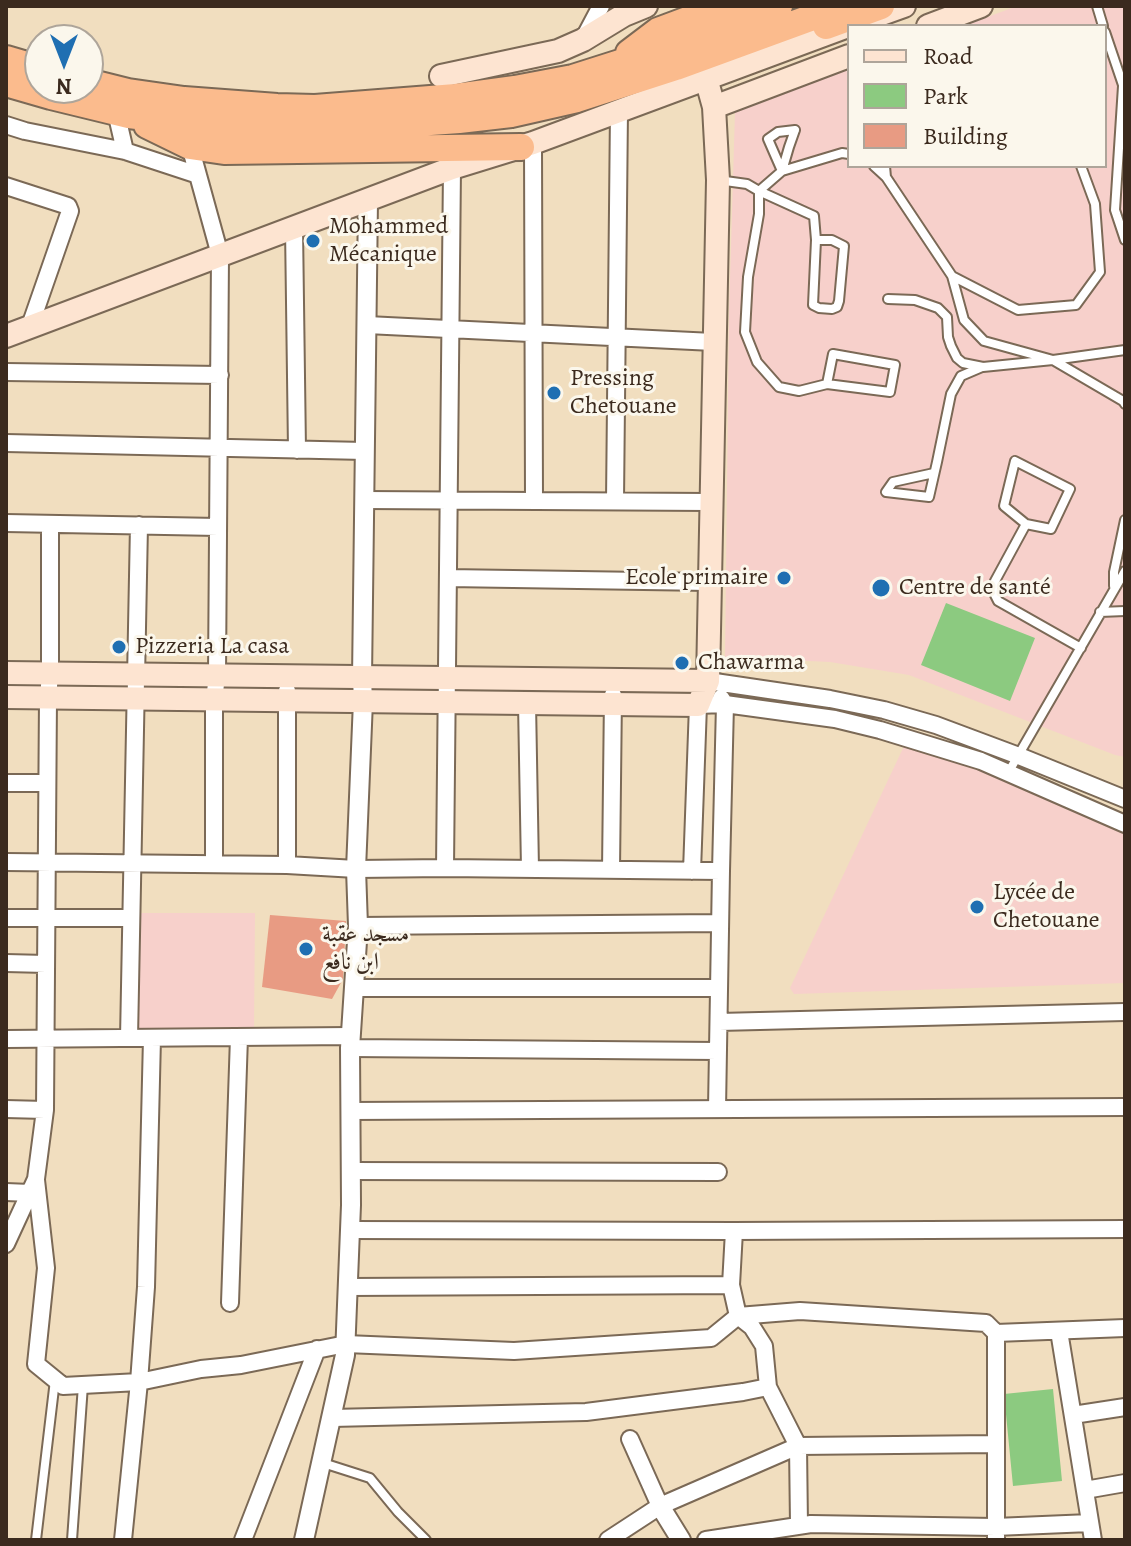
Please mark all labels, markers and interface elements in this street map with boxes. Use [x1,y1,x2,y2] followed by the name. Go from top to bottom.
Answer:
[24,24,104,104] north arrow
[847,24,1107,168] legend
[923,40,973,72] text: Road
[56,71,72,101] text: N
[923,80,968,112] text: Park
[923,120,1008,152] text: Building
[329,213,448,269] place label: Mohammed Mécanique
[304,232,322,250] marker: Mohammed Mécanique
[570,365,677,421] place label: Pressing Chetouane
[545,384,563,402] marker: Pressing Chetouane
[625,564,768,592] place label: Ecole primaire
[775,569,793,587] marker: Ecole primaire
[899,574,1051,602] place label: Centre de santé
[870,577,892,599] marker: Centre de santé
[135,633,290,661] place label: Pizzeria La casa
[110,638,128,656] marker: Pizzeria La casa
[698,649,805,677] place label: Chawarma
[673,654,691,672] marker: Chawarma
[993,879,1100,935] place label: Lycée de Chetouane
[968,898,986,916] marker: Lycée de Chetouane
[322,921,409,977] place label: مسجد عقبة ابن نافع
[297,940,315,958] marker: مسجد عقبة ابن نافع

